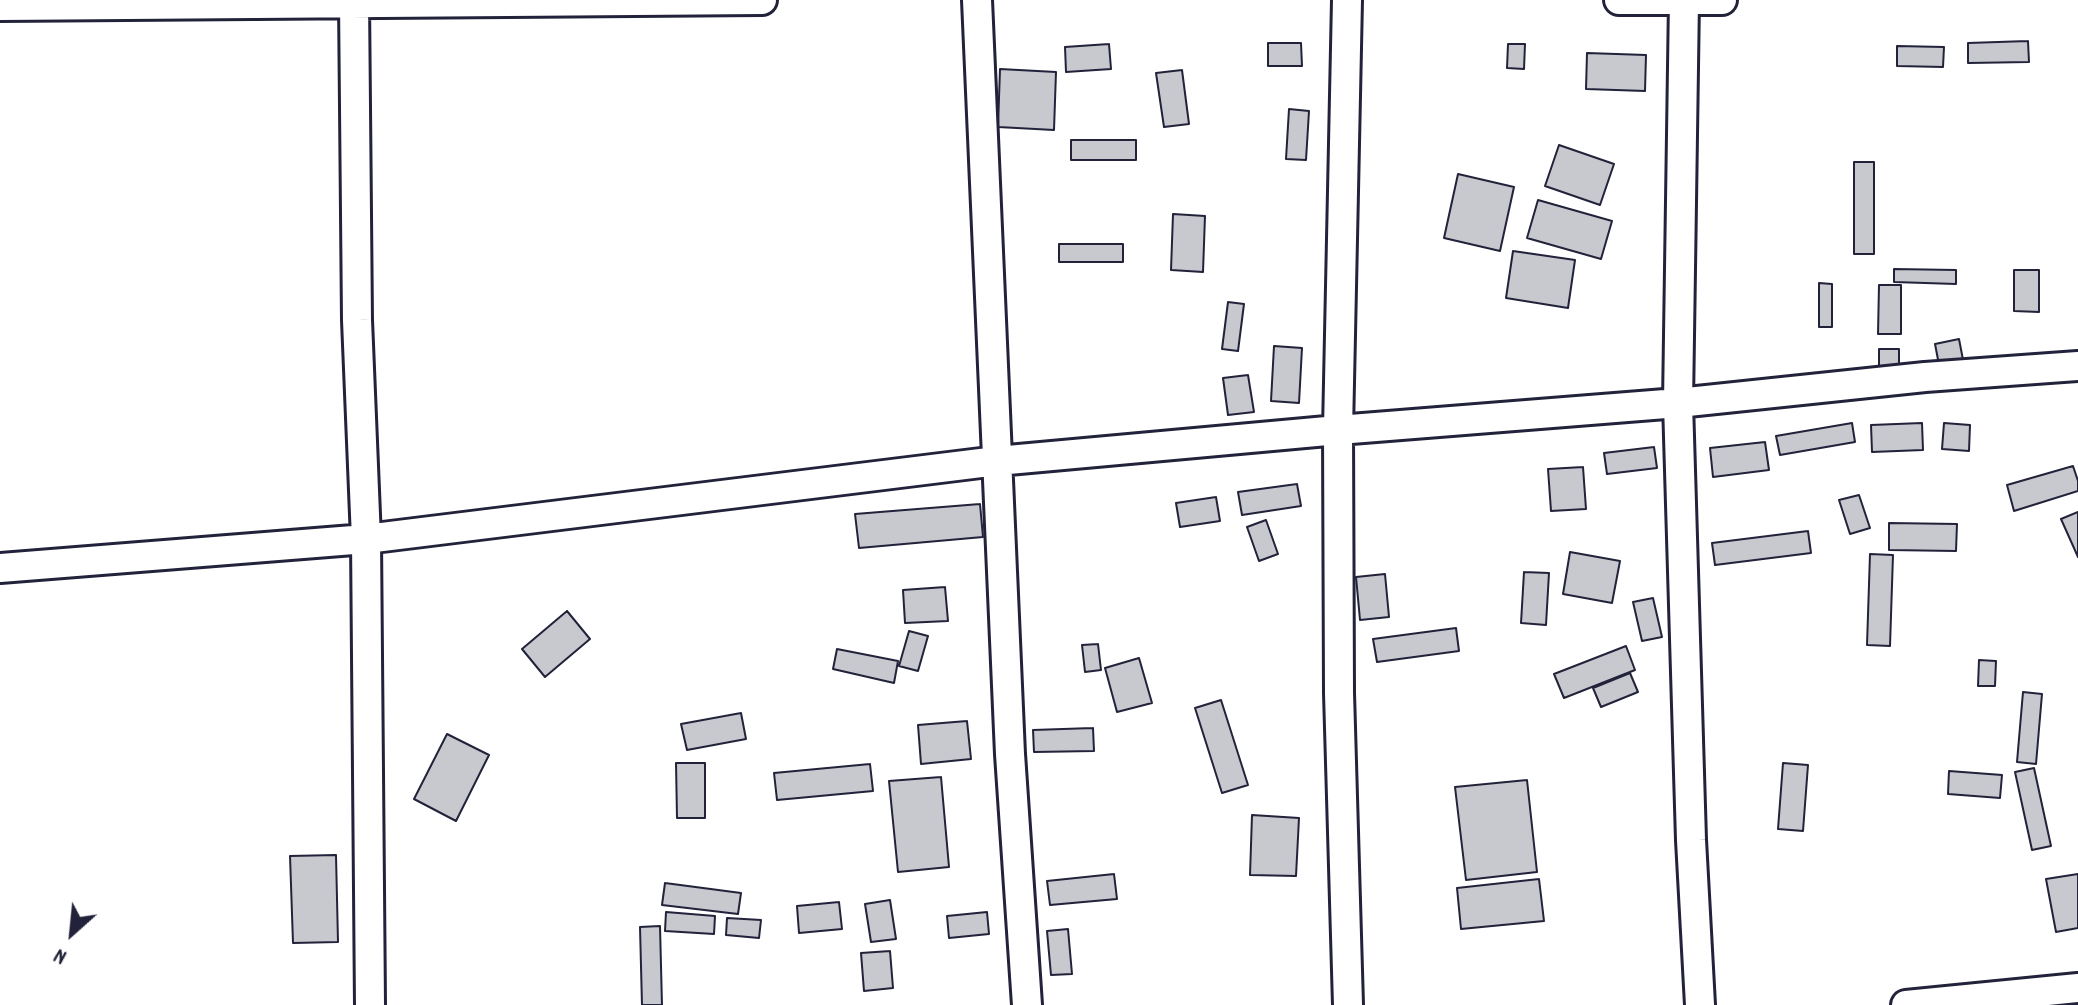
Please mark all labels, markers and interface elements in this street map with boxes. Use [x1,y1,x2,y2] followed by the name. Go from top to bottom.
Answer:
[32,893,112,973] north arrow
[49,939,73,971] text: N

